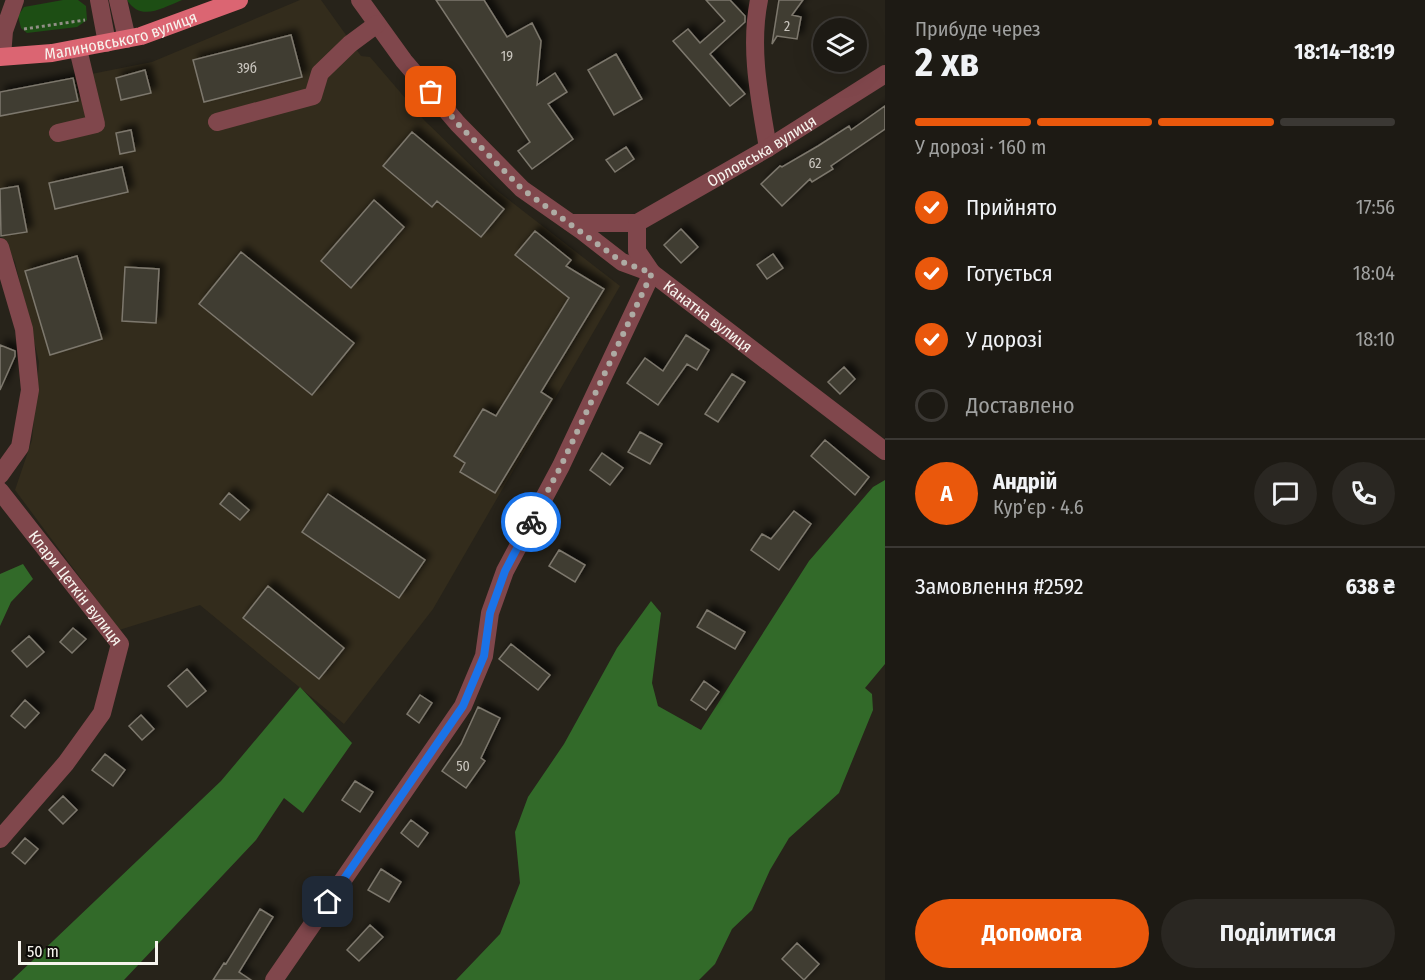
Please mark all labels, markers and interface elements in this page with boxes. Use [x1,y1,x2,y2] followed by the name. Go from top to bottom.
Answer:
[44,7,199,63] street label: Малиновського вулиця
[915,17,1041,41] text: Прибуде через
[784,18,790,35] house number: 2
[813,18,867,72] map controls
[813,18,867,72] button: layers
[1294,38,1395,65] text: 18:14–18:19
[915,40,979,86] text: 2 хв
[501,48,513,65] house number: 19
[237,60,257,77] house number: 39б
[405,66,456,117] pin
[414,75,447,108] icon: bag
[703,111,820,191] street label: Орловська вулиця
[915,135,1046,159] text: У дорозі · 160 m
[809,155,822,172] house number: 62
[915,191,948,224] icon: check
[966,194,1057,221] text: Прийнято
[1356,195,1395,219] text: 17:56
[915,257,948,290] icon: check
[966,260,1053,287] text: Готується
[1353,261,1395,285] text: 18:04
[660,276,757,356] street label: Канатна вулиця
[915,323,948,356] icon: check
[966,326,1043,353] text: У дорозі
[1356,327,1395,351] text: 18:10
[966,392,1075,419] text: Доставлено
[1254,462,1317,525] button: chat
[1332,462,1395,525] button: phone
[993,468,1057,495] text: Андрій
[941,480,952,507] text: А
[501,492,561,552] courier
[993,495,1084,519] text: Кур’єр · 4.6
[515,506,548,539] icon: bike
[25,526,127,649] street label: Клари Цеткін вулиця
[915,573,1083,600] text: Замовлення #2592
[1345,573,1395,600] text: 638 ₴
[456,758,470,775] house number: 50
[302,876,353,927] pin
[311,885,344,918] icon: home
[915,899,1149,968] button: Допомога
[1161,899,1395,968] button: Поділитися
[18,938,158,966] scale bar
[27,942,59,961] text: 50 m

